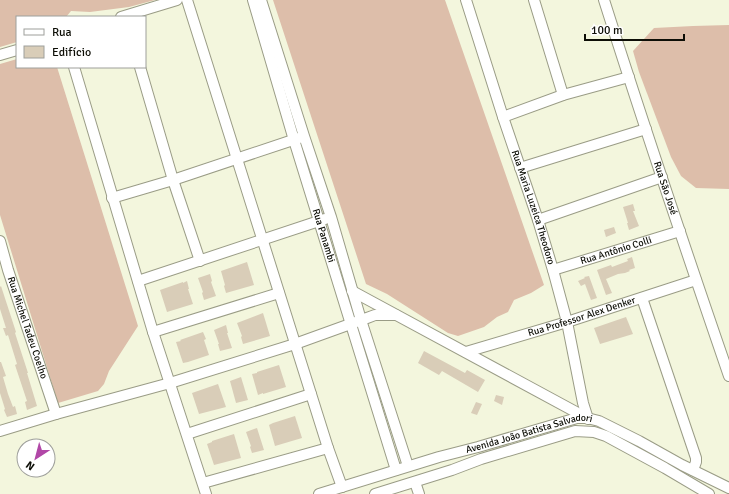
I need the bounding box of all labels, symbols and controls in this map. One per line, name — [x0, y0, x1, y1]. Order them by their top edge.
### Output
legend — [16, 16, 146, 68]
scale bar — [585, 16, 684, 42]
text: 100 m — [591, 23, 623, 38]
text: Rua — [52, 25, 72, 40]
text: Edifício — [52, 45, 91, 60]
street label: Rua Maria Luzeica Theodoro — [509, 149, 557, 266]
street label: Rua São José — [651, 160, 680, 217]
street label: Rua Panambi — [310, 207, 338, 264]
street label: Rua Antônio Colli — [579, 234, 653, 267]
street label: Rua Michel Tadeu Coelho — [5, 275, 50, 380]
street label: Rua Professor Alex Denker — [527, 294, 637, 339]
street label: Avenida João Batista Salvadori — [465, 412, 594, 456]
north arrow — [16, 438, 56, 478]
text: N — [23, 458, 37, 473]

